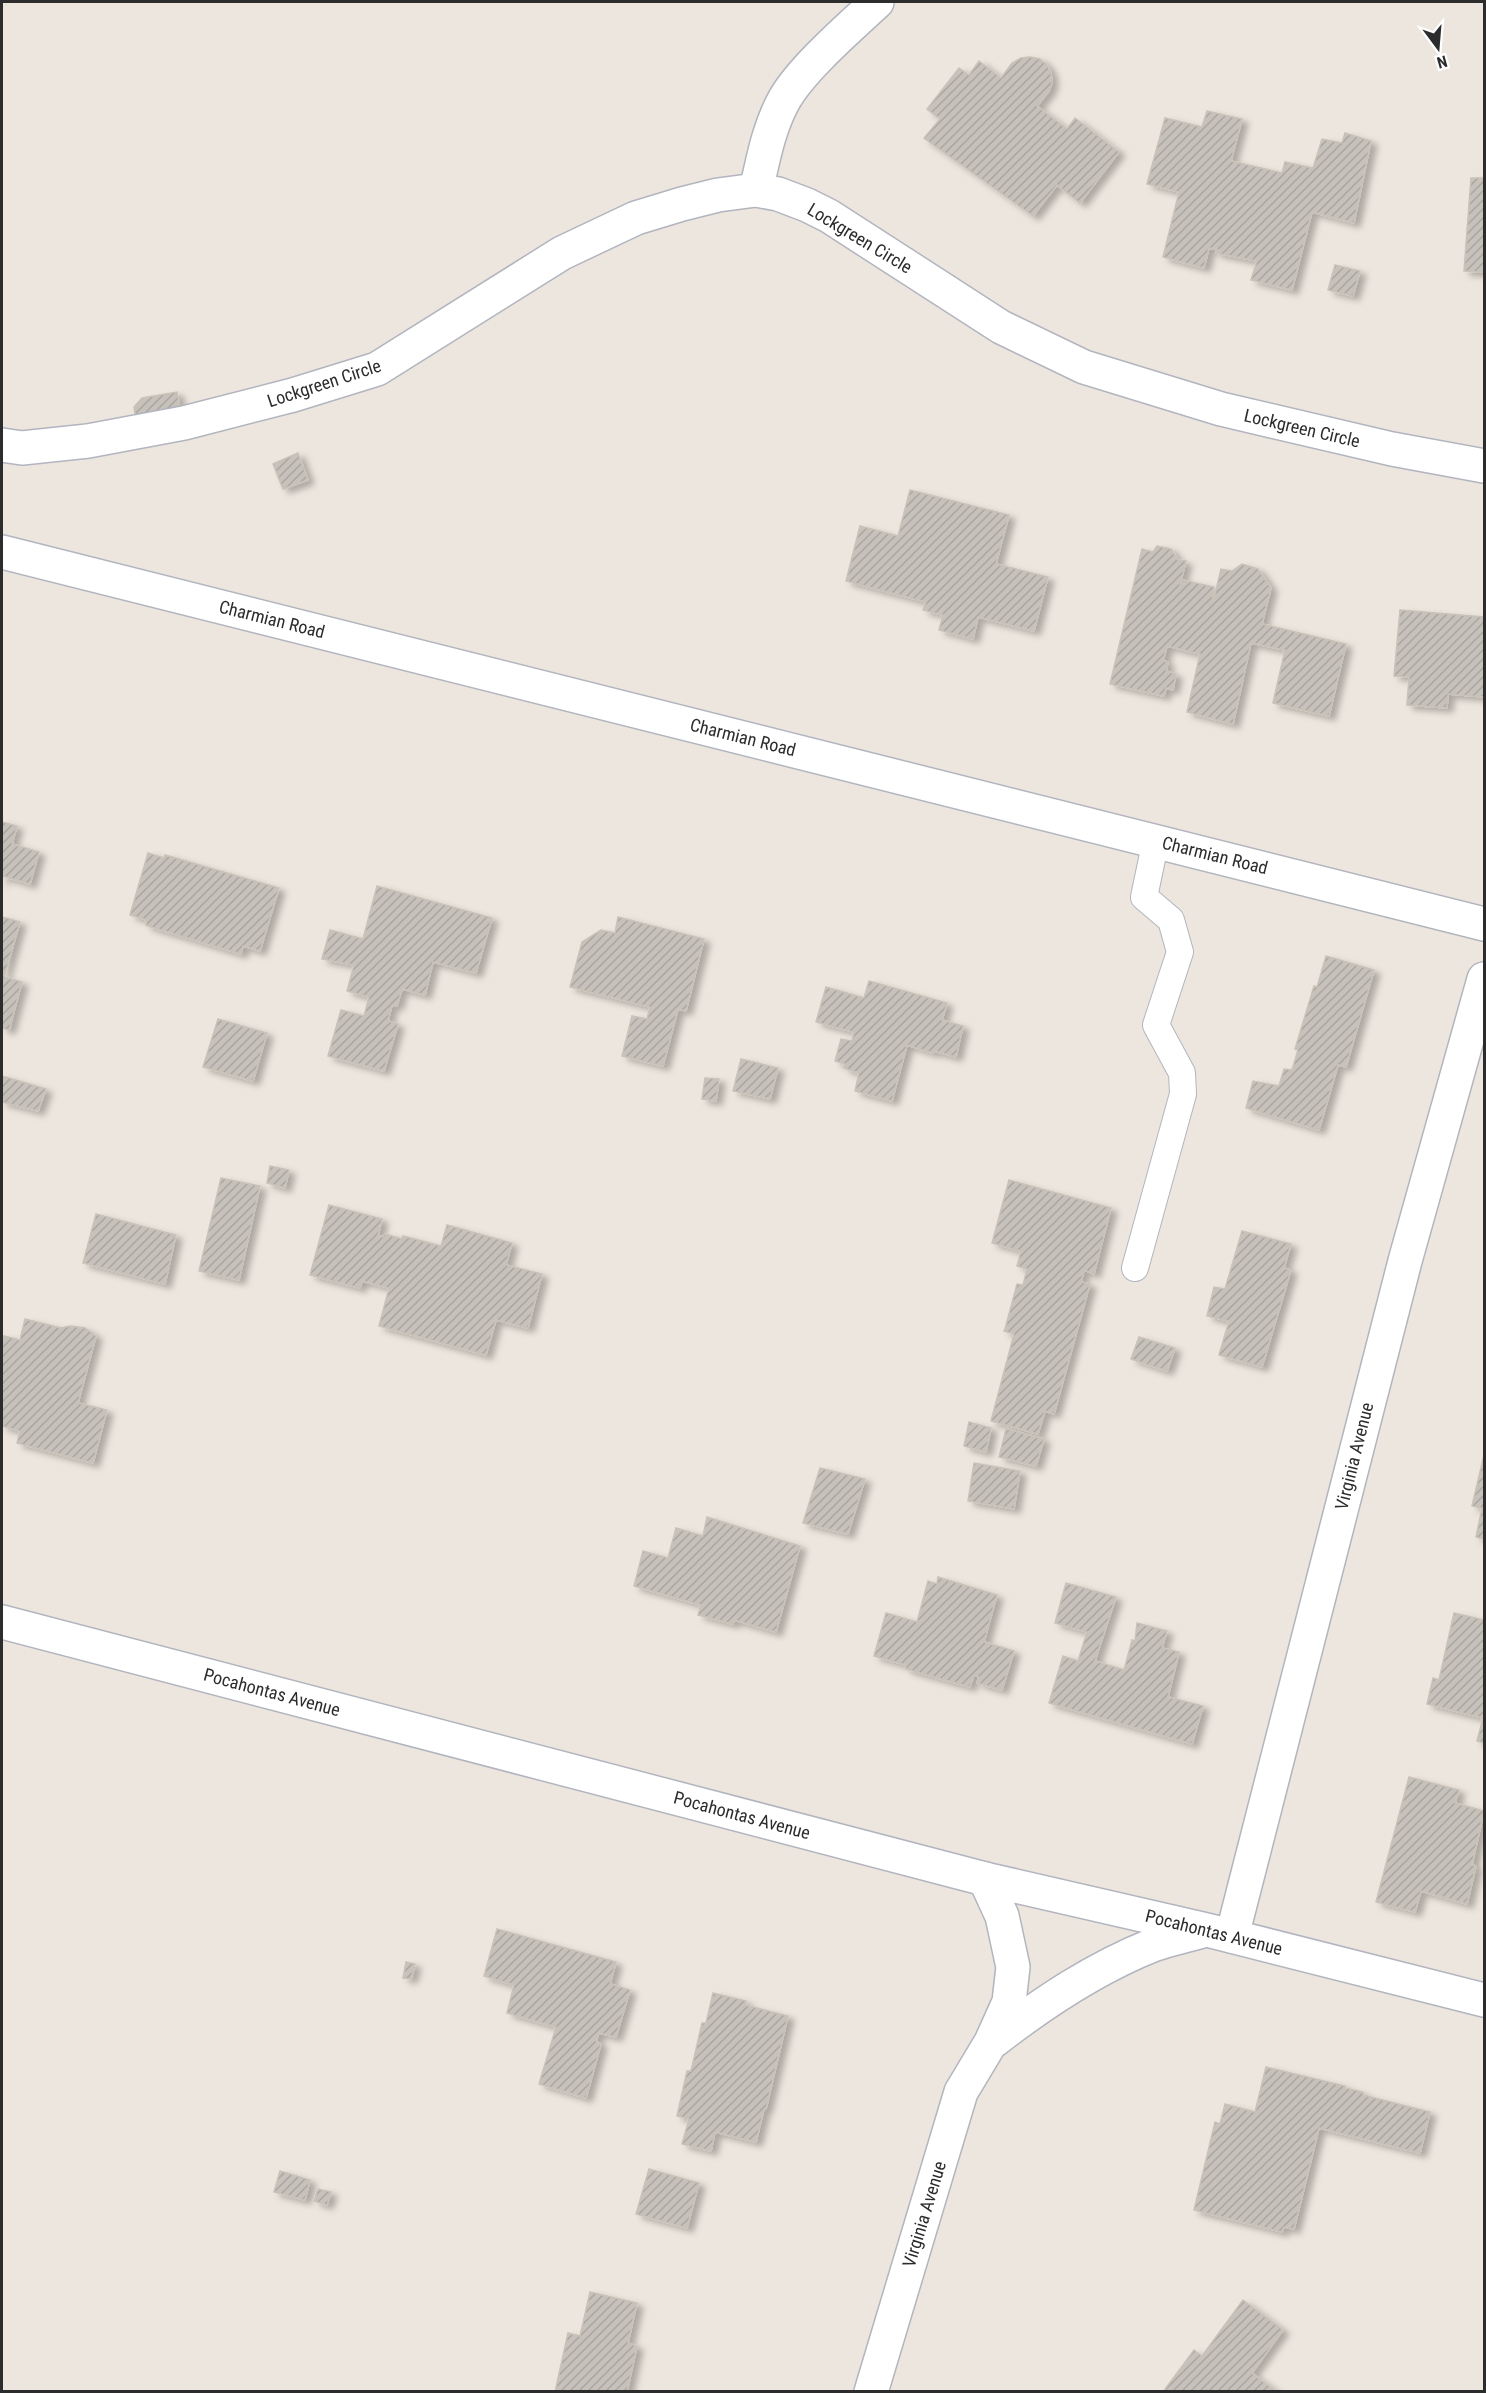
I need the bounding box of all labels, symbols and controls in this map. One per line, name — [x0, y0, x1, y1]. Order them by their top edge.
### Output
north arrow — [1408, 18, 1468, 78]
text: N — [1435, 51, 1449, 72]
street label: Lockgreen Circle — [804, 199, 916, 277]
street label: Lockgreen Circle — [264, 355, 384, 411]
street label: Lockgreen Circle — [1242, 404, 1362, 452]
street label: Charmian Road — [217, 596, 327, 642]
street label: Charmian Road — [688, 714, 798, 760]
street label: Charmian Road — [1160, 832, 1270, 878]
street label: Virginia Avenue — [1331, 1400, 1377, 1512]
street label: Pocahontas Avenue — [201, 1664, 343, 1720]
street label: Pocahontas Avenue — [671, 1787, 813, 1843]
street label: Pocahontas Avenue — [1143, 1905, 1285, 1959]
street label: Virginia Avenue — [898, 2158, 950, 2270]

